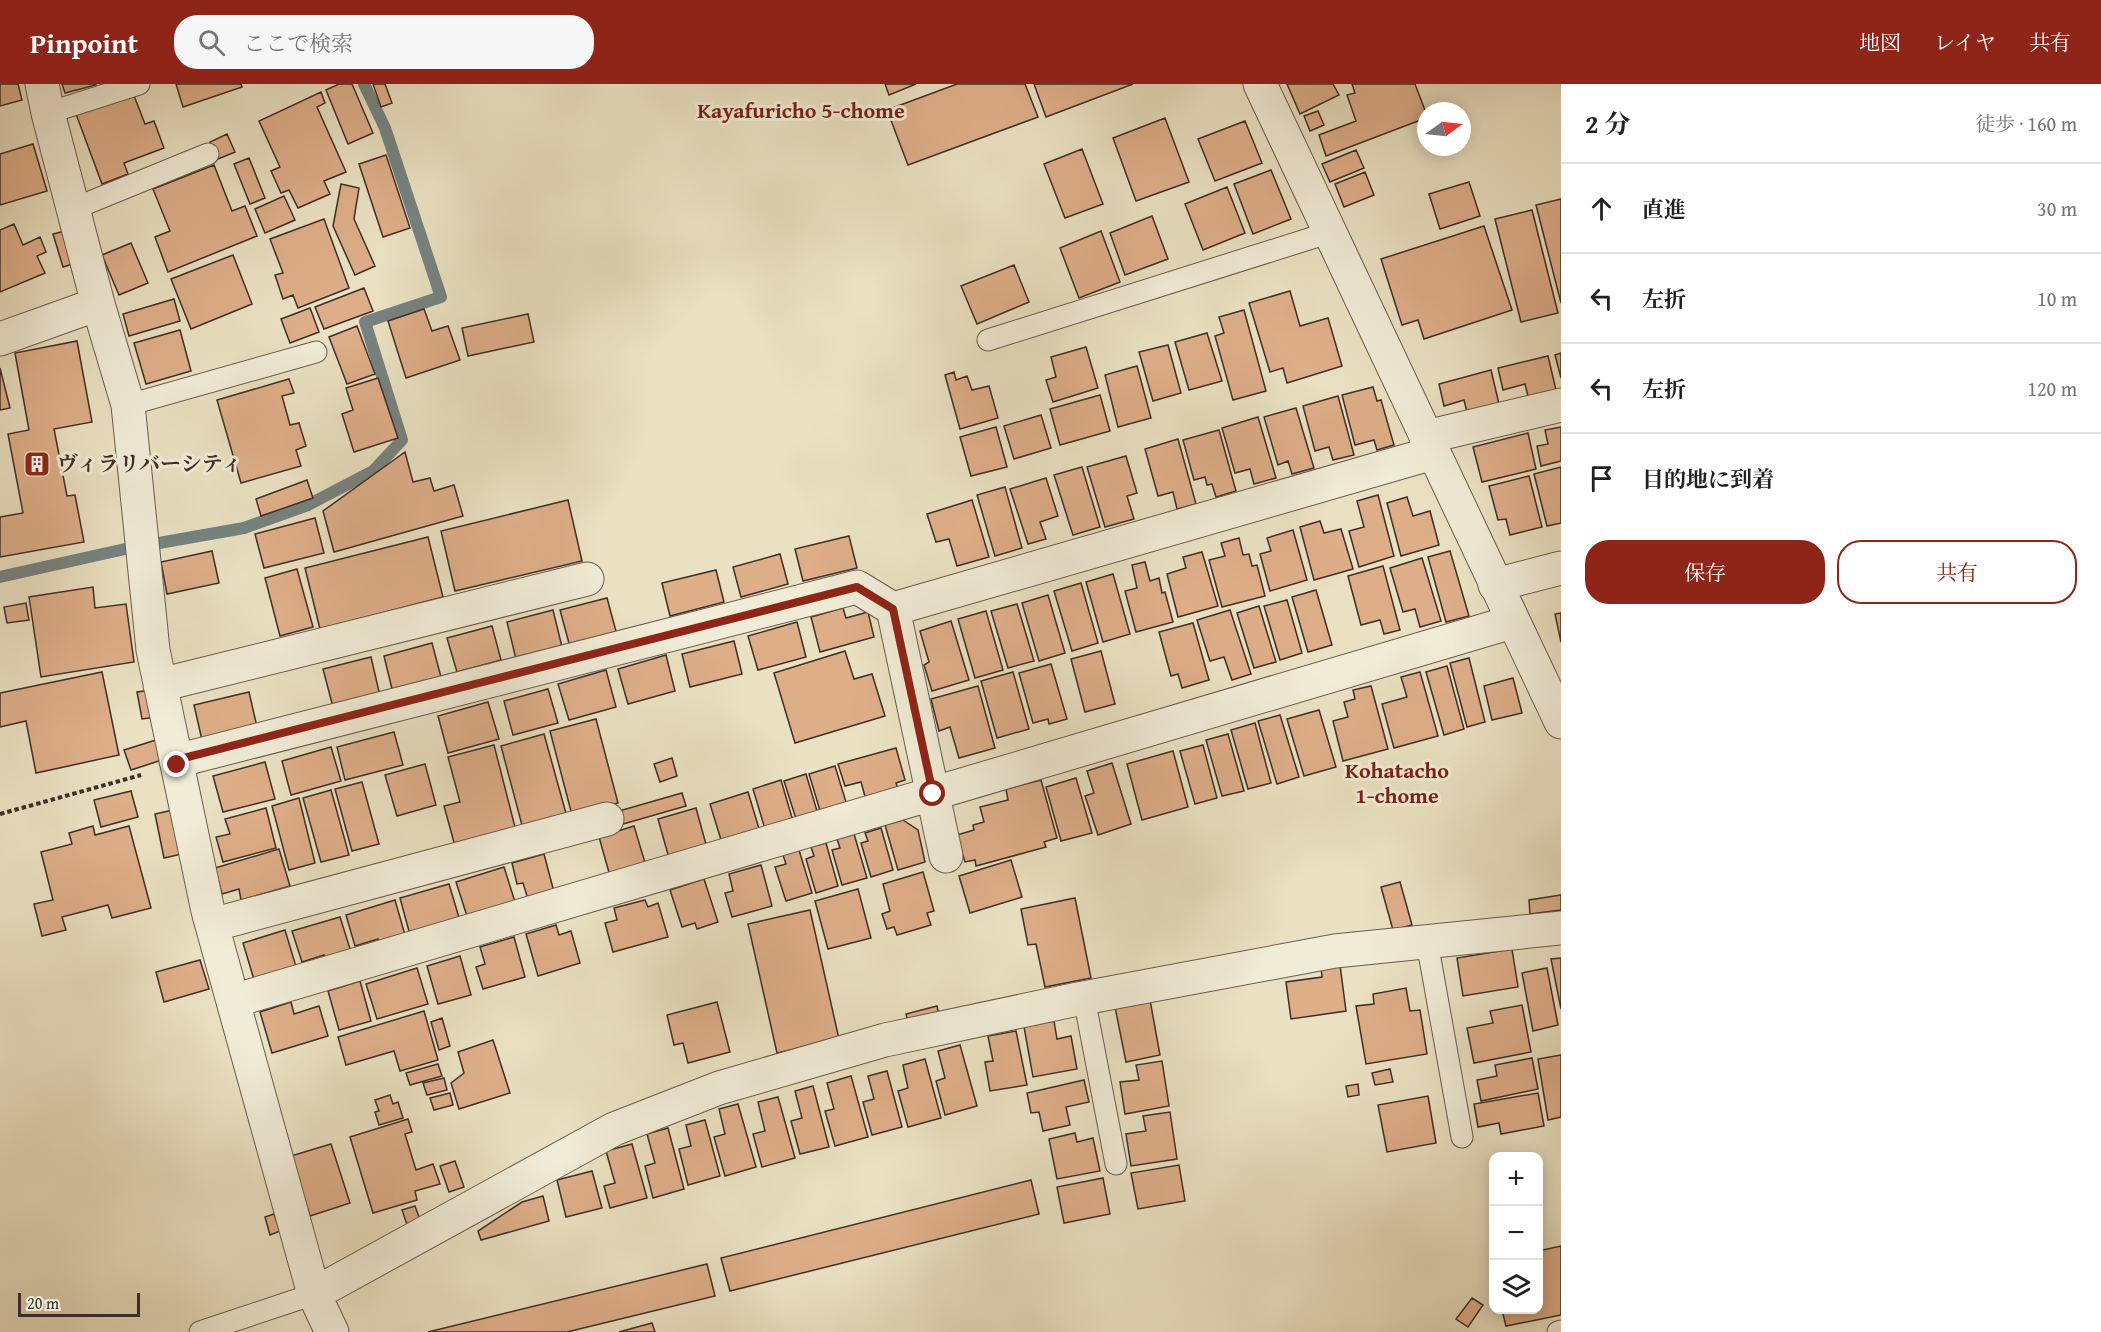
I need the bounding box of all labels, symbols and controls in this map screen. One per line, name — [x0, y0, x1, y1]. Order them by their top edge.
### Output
search box — [174, 15, 594, 69]
text: Pinpoint — [30, 22, 138, 63]
icon: search — [195, 26, 228, 59]
text: ここで検索 — [243, 27, 353, 59]
text: 地図 — [1859, 27, 1901, 58]
text: レイヤ — [1934, 27, 1996, 58]
text: 共有 — [2029, 27, 2071, 58]
district label: Kayafuricho 5-chome — [697, 94, 905, 126]
north arrow — [1417, 102, 1471, 156]
text: 2 分 — [1585, 104, 1630, 143]
text: 徒歩 · 160 m — [1975, 109, 2077, 138]
icon: ahead — [1585, 192, 1618, 225]
text: 直進 — [1642, 193, 1686, 225]
text: 30 m — [2037, 194, 2077, 223]
icon: left — [1585, 282, 1618, 315]
text: 左折 — [1642, 283, 1686, 315]
text: 10 m — [2037, 284, 2077, 313]
icon: left — [1585, 372, 1618, 405]
text: 左折 — [1642, 373, 1686, 405]
text: 120 m — [2027, 374, 2077, 403]
place label: ヴィラリバーシティ — [57, 448, 242, 479]
building icon: ヴィラリバーシティ — [22, 449, 52, 479]
icon: arrive — [1585, 462, 1618, 495]
text: 目的地に到着 — [1642, 463, 1774, 495]
button: 保存 — [1585, 540, 1825, 604]
button: 共有 — [1837, 540, 2077, 604]
route end — [163, 751, 189, 777]
district label: Kohatacho 1-chome — [1345, 754, 1449, 811]
route start — [919, 780, 945, 806]
map controls — [1489, 1152, 1543, 1314]
button: + — [1489, 1152, 1543, 1206]
button: − — [1489, 1206, 1543, 1260]
button: layers — [1489, 1260, 1543, 1314]
scale bar — [18, 1290, 140, 1318]
text: 20 m — [27, 1291, 59, 1315]

